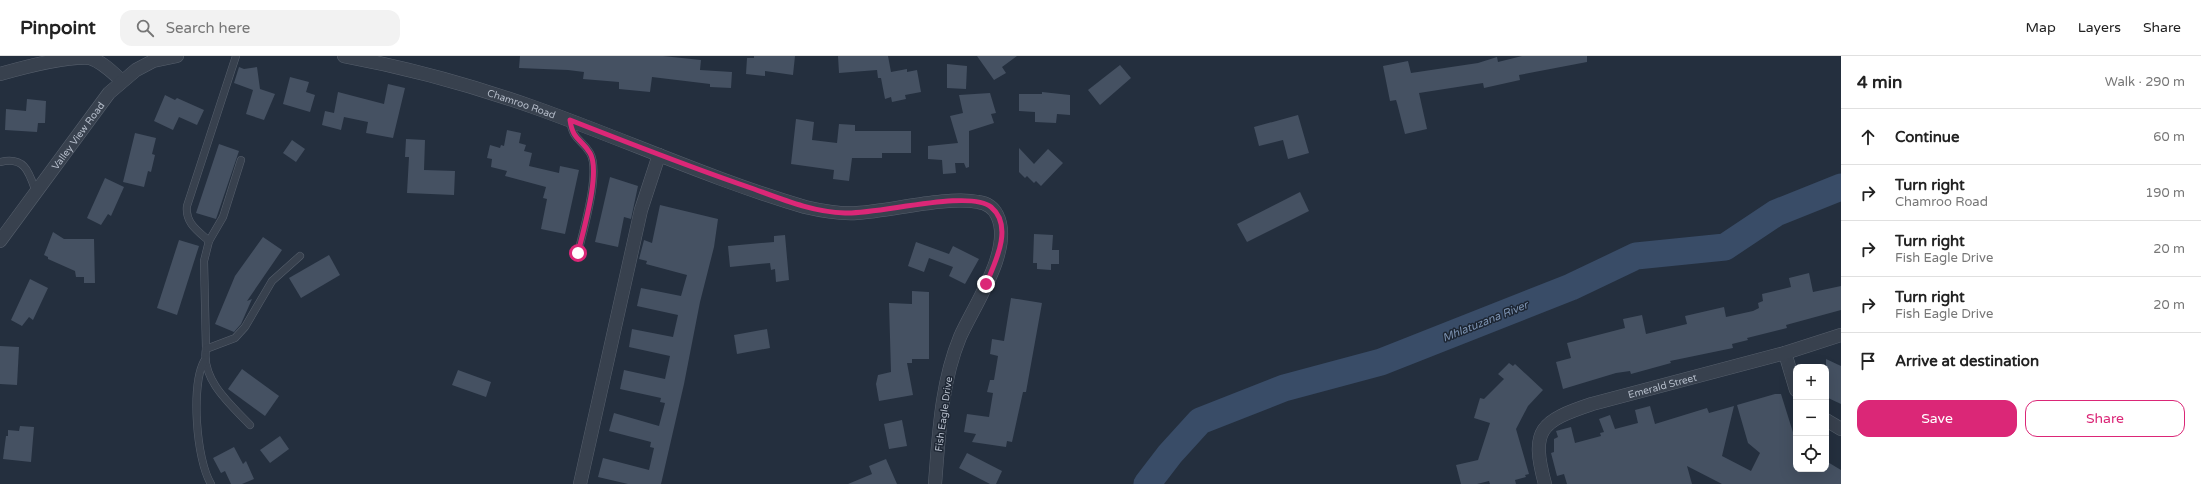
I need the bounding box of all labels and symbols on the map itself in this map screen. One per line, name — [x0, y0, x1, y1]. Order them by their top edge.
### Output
street label: Chamroo Road — [486, 87, 557, 122]
street label: Valley View Road — [50, 100, 107, 172]
route start — [569, 244, 587, 262]
route end — [977, 275, 995, 293]
water label: Mhlatuzana River — [1441, 298, 1531, 345]
street label: Emerald Street — [1627, 372, 1698, 401]
street label: Fish Eagle Drive — [933, 376, 955, 452]

